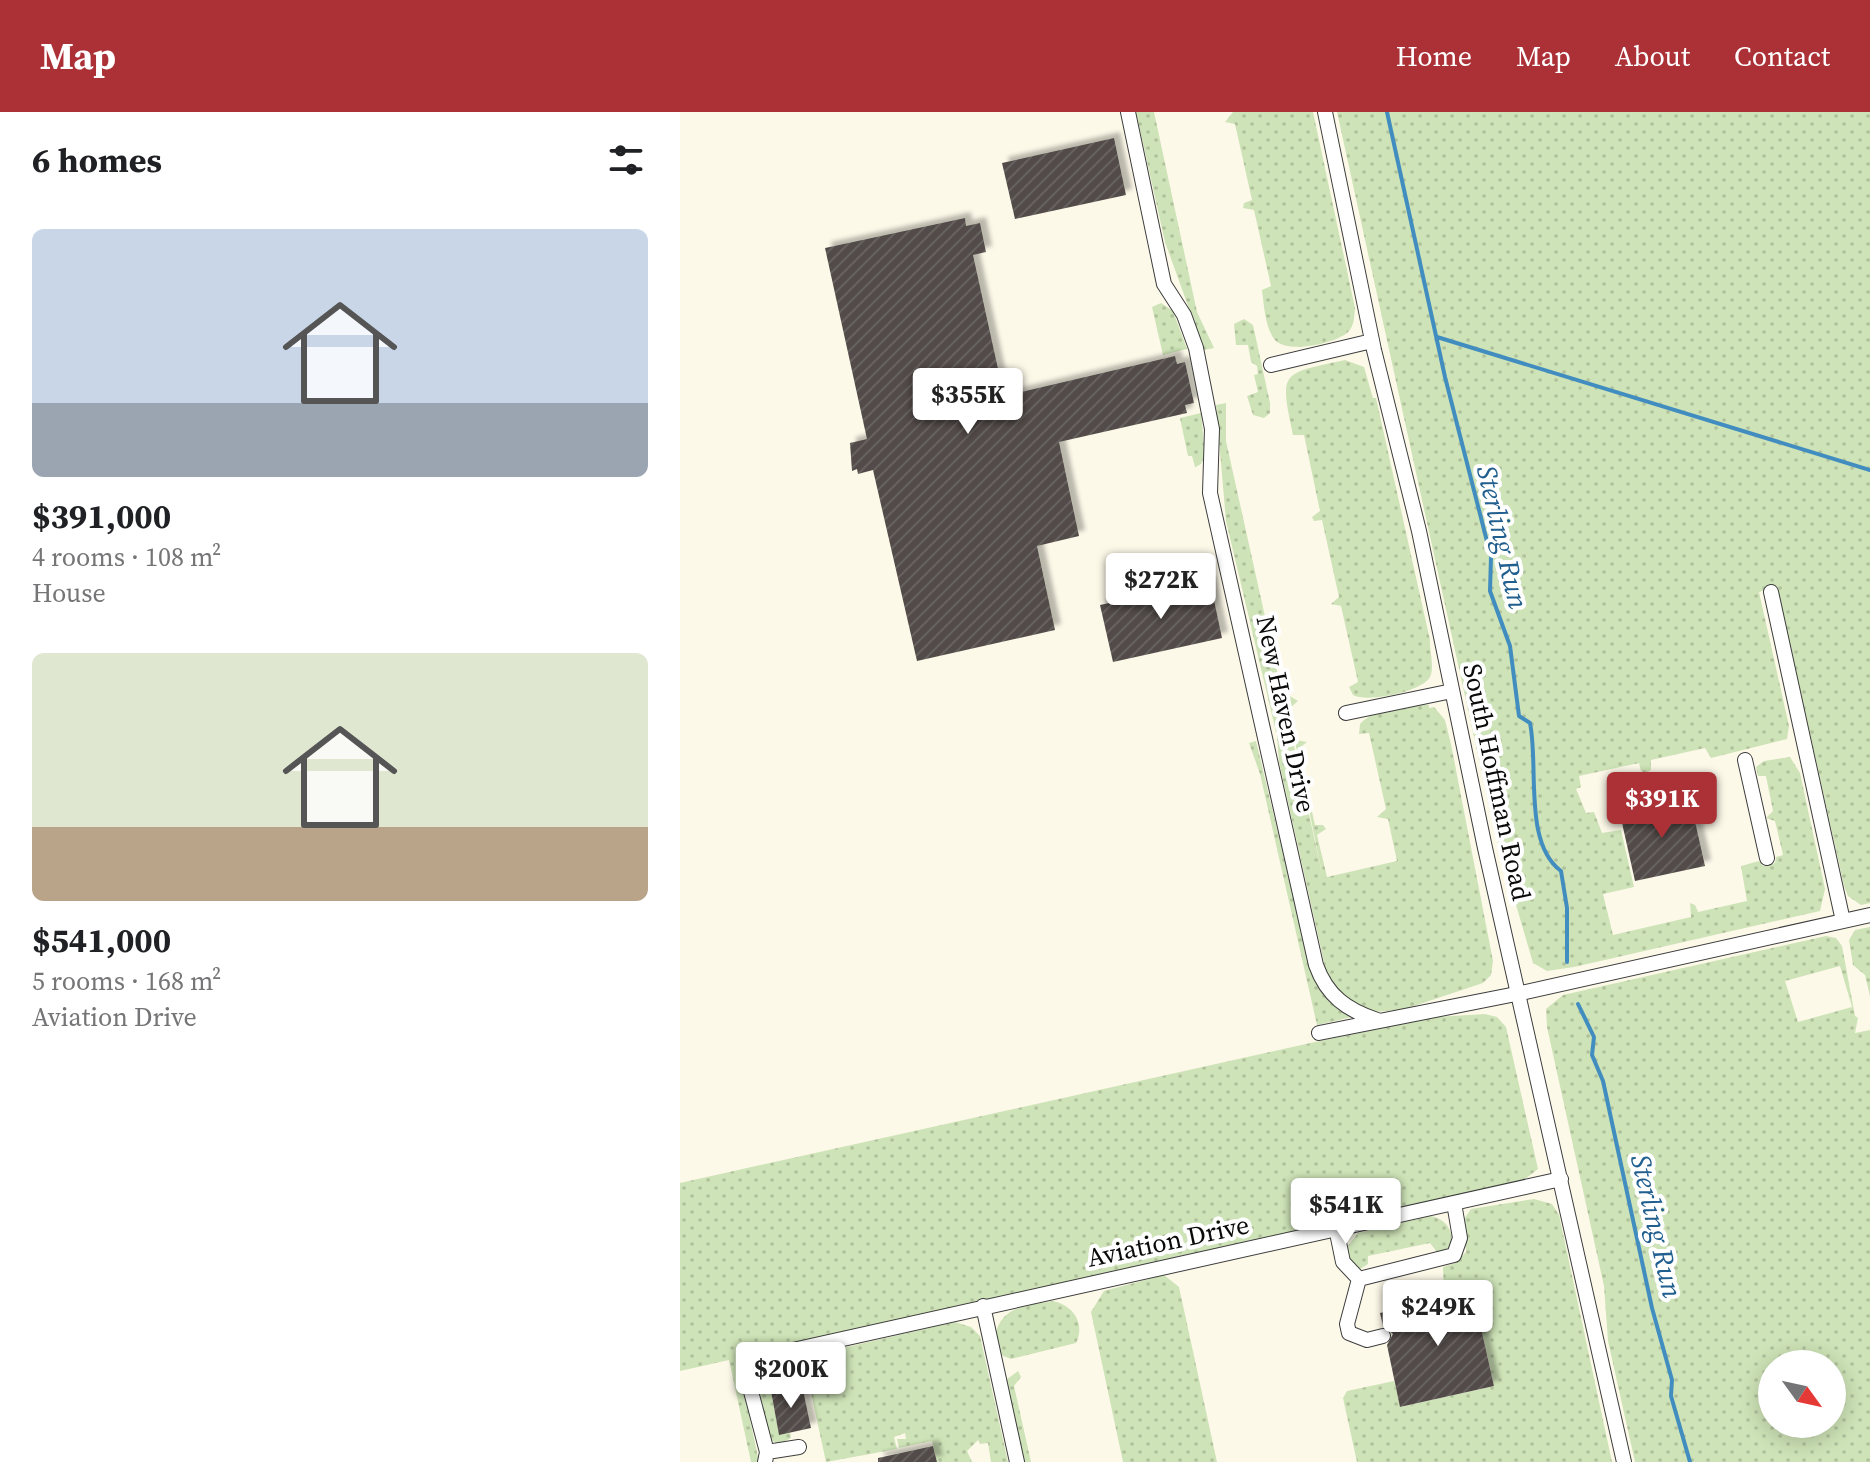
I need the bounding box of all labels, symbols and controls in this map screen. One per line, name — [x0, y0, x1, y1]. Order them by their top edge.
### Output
text: Map — [40, 30, 116, 82]
text: Home — [1396, 37, 1472, 75]
text: Map — [1516, 37, 1571, 75]
text: About — [1615, 37, 1690, 75]
text: Contact — [1734, 37, 1830, 75]
text: 6 homes — [32, 137, 162, 183]
icon: filters — [604, 138, 648, 182]
icon: home — [268, 281, 412, 425]
pin: $355K — [912, 368, 1024, 436]
text: $355K — [931, 376, 1005, 412]
water label: Sterling Run — [1468, 462, 1538, 613]
text: $391,000 — [32, 493, 171, 539]
text: 4 rooms · 108 m² — [32, 539, 221, 575]
pin: $272K — [1105, 553, 1217, 621]
text: $272K — [1124, 561, 1198, 597]
text: House — [32, 575, 106, 611]
street label: New Haven Drive — [1248, 612, 1324, 816]
street label: South Hoffman Road — [1454, 660, 1540, 904]
icon: home — [268, 705, 412, 849]
pin: $391K — [1606, 772, 1718, 840]
text: $391K — [1625, 780, 1699, 816]
text: $541,000 — [32, 917, 171, 963]
text: 5 rooms · 168 m² — [32, 963, 221, 999]
text: Aviation Drive — [32, 999, 197, 1035]
water label: Sterling Run — [1622, 1151, 1692, 1302]
pin: $541K — [1290, 1178, 1402, 1246]
text: $541K — [1309, 1186, 1383, 1222]
street label: Aviation Drive — [1084, 1206, 1252, 1276]
pin: $249K — [1382, 1280, 1494, 1348]
text: $249K — [1401, 1288, 1475, 1324]
pin: $200K — [735, 1342, 847, 1410]
text: $200K — [754, 1350, 828, 1386]
north arrow — [1758, 1350, 1846, 1438]
map controls — [1758, 1350, 1846, 1438]

